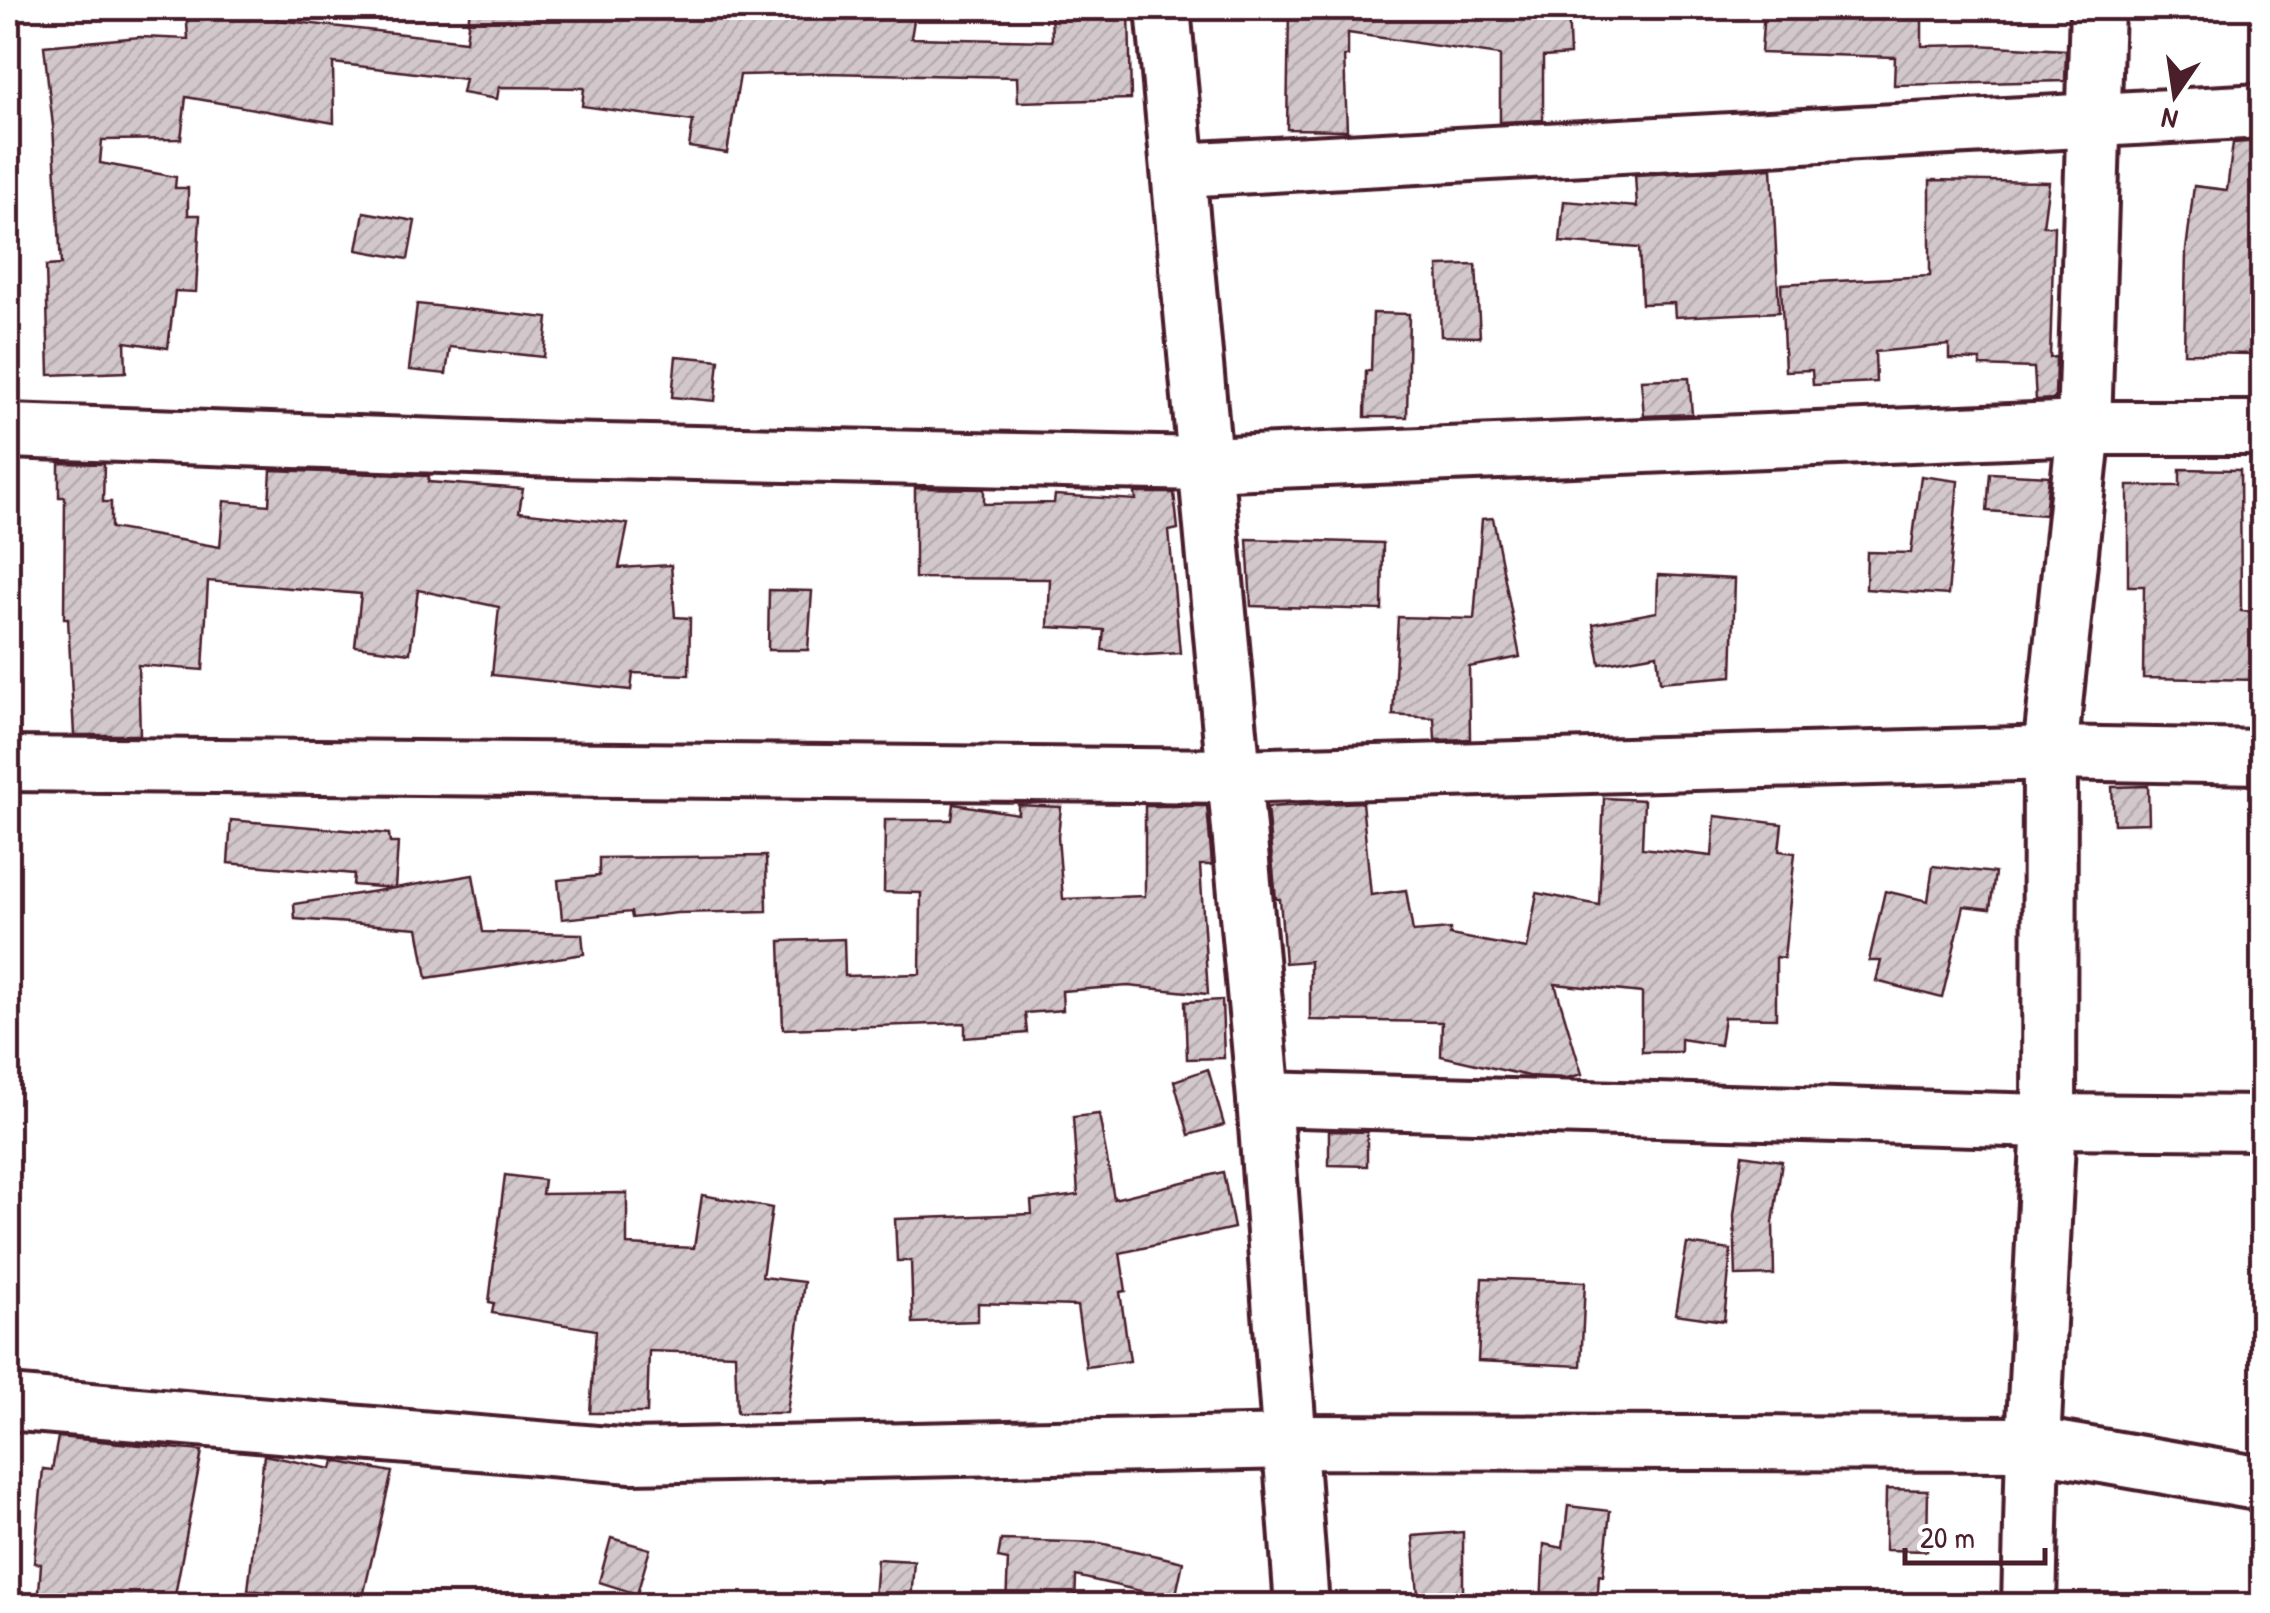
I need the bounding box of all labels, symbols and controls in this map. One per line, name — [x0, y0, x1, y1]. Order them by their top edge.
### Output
north arrow — [2125, 45, 2225, 145]
text: N — [2158, 99, 2181, 140]
scale bar — [1905, 1503, 2045, 1565]
text: 20 m — [1920, 1517, 1975, 1557]

